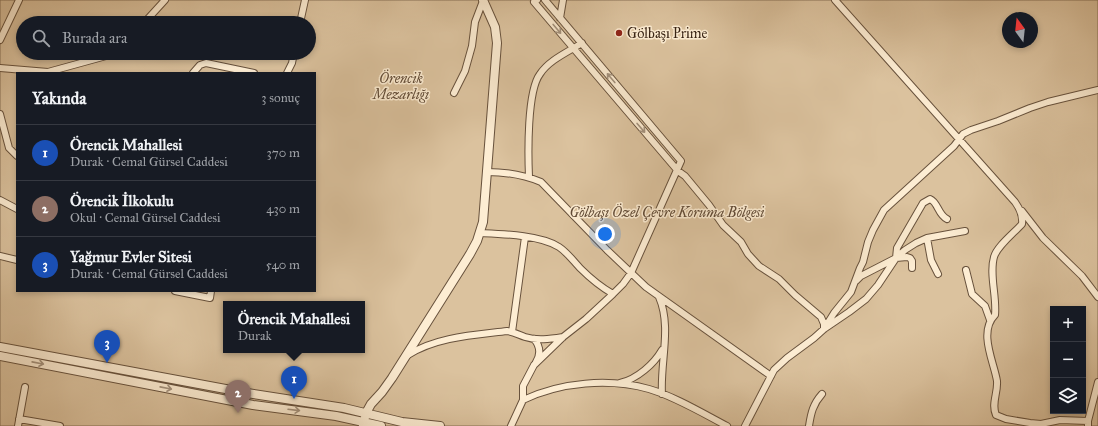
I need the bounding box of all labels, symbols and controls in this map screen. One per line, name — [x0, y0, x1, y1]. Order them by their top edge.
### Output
north arrow — [1002, 12, 1038, 48]
search box — [16, 16, 316, 60]
one-way arrow — [552, 24, 561, 34]
place label: Gölbaşı Prime — [627, 25, 708, 42]
icon: search — [30, 27, 52, 49]
marker: Gölbaşı Prime — [614, 28, 624, 38]
text: Burada ara — [62, 29, 127, 47]
park label: Örencik Mezarlığı — [371, 69, 429, 103]
one-way arrow — [607, 73, 616, 84]
text: Yakında — [32, 88, 86, 109]
text: 3 sonuç — [261, 90, 300, 106]
one-way arrow — [637, 123, 646, 133]
text: Örencik Mahallesi — [70, 136, 182, 154]
text: 1 — [42, 145, 48, 161]
text: 370 m — [267, 145, 300, 161]
text: Durak · Cemal Gürsel Caddesi — [70, 154, 228, 170]
text: Örencik İlkokulu — [70, 192, 174, 210]
text: 2 — [42, 201, 48, 217]
text: 430 m — [266, 201, 300, 217]
park label: Gölbaşı Özel Çevre Koruma Bölgesi — [570, 203, 764, 221]
text: Okul · Cemal Gürsel Caddesi — [70, 210, 221, 226]
your location — [595, 224, 615, 244]
text: Yağmur Evler Sitesi — [70, 248, 192, 266]
text: 3 — [42, 257, 48, 273]
text: 540 m — [266, 257, 300, 273]
text: Durak · Cemal Gürsel Caddesi — [70, 266, 228, 282]
popup — [223, 301, 365, 353]
map controls — [1050, 306, 1086, 414]
button: + — [1050, 306, 1086, 342]
text: Örencik Mahallesi — [238, 310, 350, 328]
text: Durak — [238, 328, 271, 344]
pin: 3 — [94, 330, 120, 363]
button: − — [1050, 342, 1086, 378]
one-way arrow — [31, 359, 44, 367]
pin: 1 — [281, 366, 307, 399]
button: layers — [1050, 378, 1086, 414]
pin: 2 — [225, 380, 251, 413]
one-way arrow — [159, 385, 172, 393]
one-way arrow — [287, 406, 300, 414]

